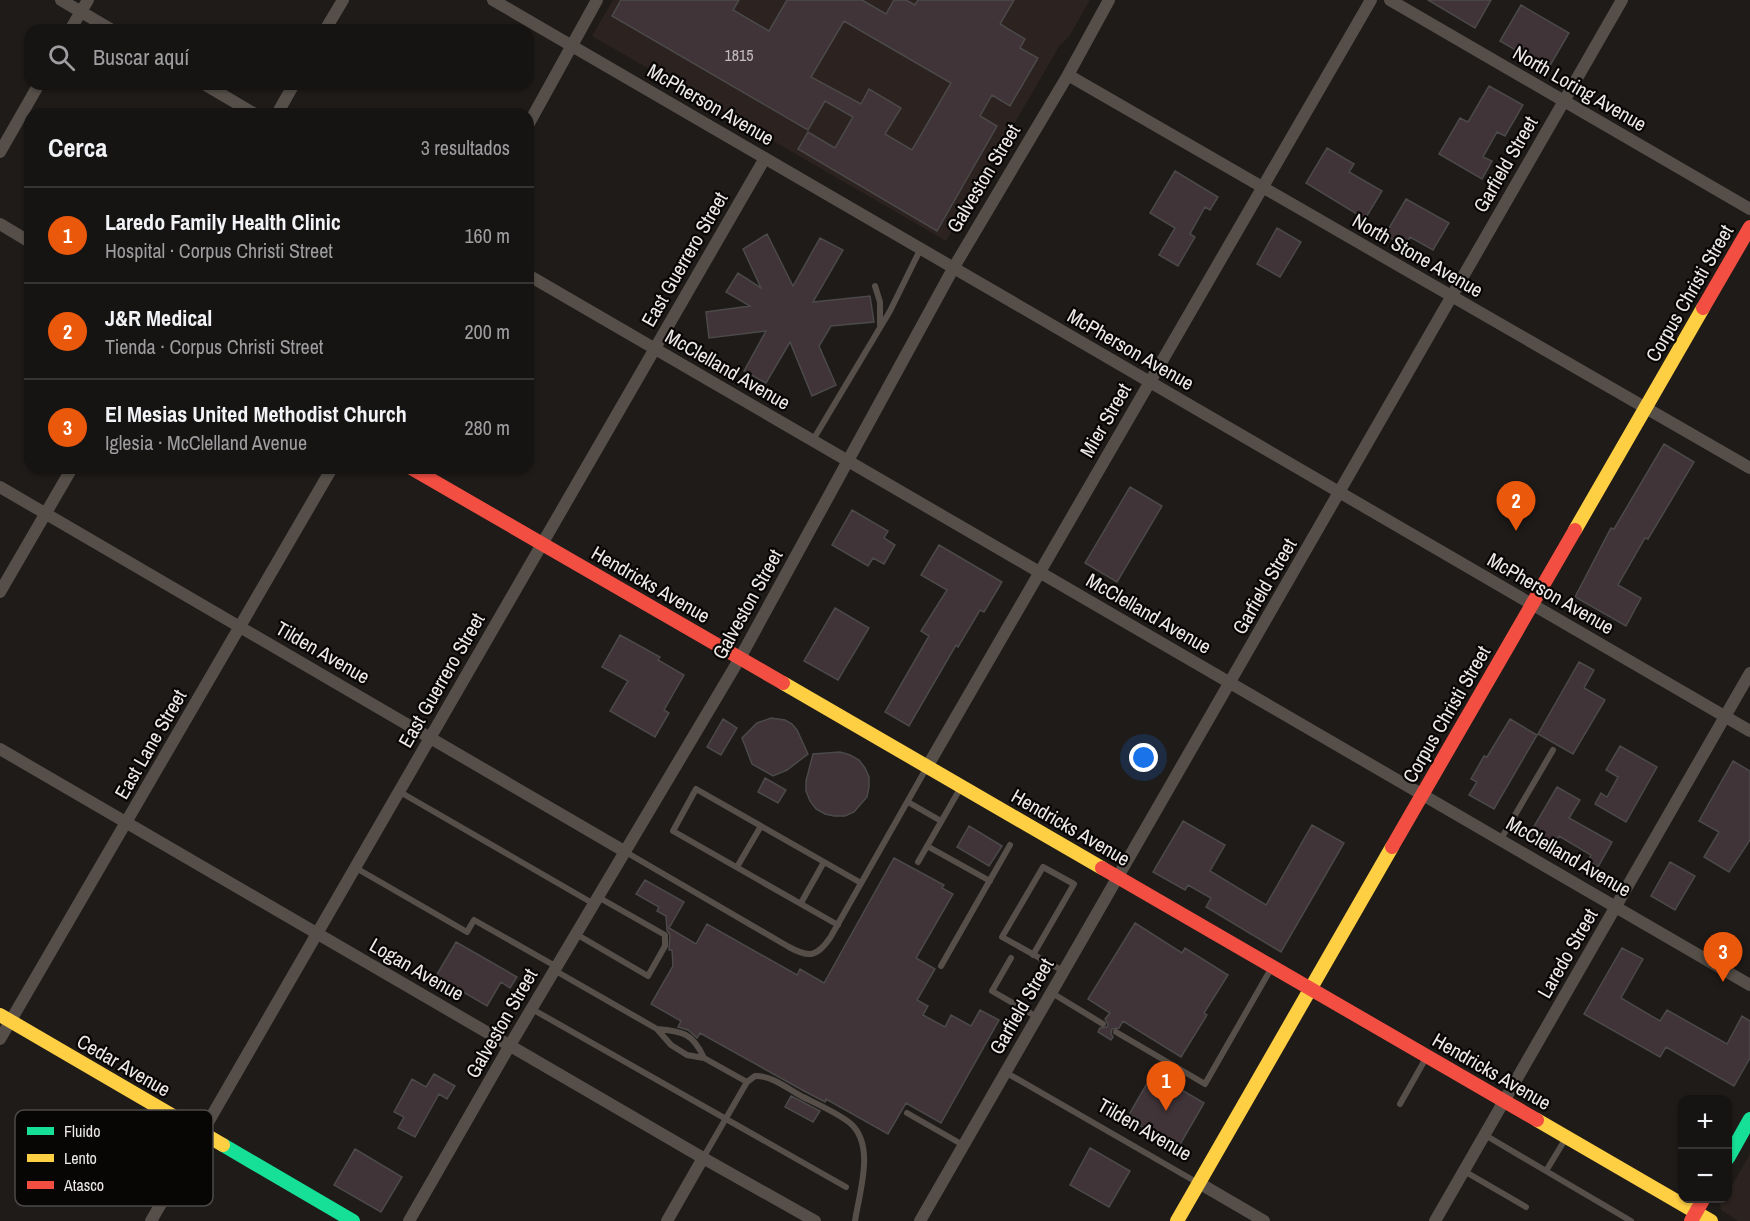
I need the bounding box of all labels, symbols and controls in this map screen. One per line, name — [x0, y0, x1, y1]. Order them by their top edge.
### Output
search box — [24, 24, 534, 90]
street label: North Loring Avenue — [1508, 39, 1652, 137]
icon: search — [45, 41, 78, 74]
text: Buscar aquí — [93, 42, 189, 72]
house number: 1815 — [724, 44, 754, 66]
street label: McPherson Avenue — [643, 57, 779, 151]
street label: Garfield Street — [1467, 111, 1544, 217]
street label: Galveston Street — [940, 118, 1026, 237]
text: Cerca — [48, 130, 107, 165]
text: 3 resultados — [421, 134, 510, 161]
street label: East Guerrero Street — [634, 186, 734, 331]
text: Laredo Family Health Clinic — [105, 207, 341, 237]
street label: North Stone Avenue — [1348, 207, 1488, 303]
street label: Corpus Christi Street — [1639, 219, 1739, 366]
text: 1 — [63, 222, 72, 249]
text: 160 m — [464, 222, 510, 249]
text: Hospital · Corpus Christi Street — [105, 237, 333, 264]
street label: McPherson Avenue — [1063, 302, 1199, 396]
text: J&R Medical — [105, 303, 212, 333]
text: 2 — [63, 318, 72, 345]
text: 200 m — [464, 318, 510, 345]
street label: McClelland Avenue — [661, 322, 795, 416]
text: Tienda · Corpus Christi Street — [105, 333, 323, 360]
street label: Mier Street — [1073, 378, 1137, 462]
text: El Mesias United Methodist Church — [105, 399, 407, 429]
text: 3 — [63, 414, 72, 441]
text: 280 m — [464, 414, 510, 441]
text: Iglesia · McClelland Avenue — [105, 429, 307, 456]
pin: 2 — [1496, 482, 1536, 531]
street label: Garfield Street — [1226, 533, 1303, 639]
street label: Hendricks Avenue — [587, 539, 715, 629]
street label: Galveston Street — [706, 544, 789, 664]
street label: McPherson Avenue — [1483, 546, 1619, 640]
street label: McClelland Avenue — [1082, 566, 1216, 660]
street label: East Guerrero Street — [391, 607, 491, 752]
street label: Tilden Avenue — [271, 614, 375, 690]
street label: Corpus Christi Street — [1396, 640, 1496, 787]
street label: East Lane Street — [108, 684, 192, 804]
your location — [1129, 743, 1158, 772]
street label: Hendricks Avenue — [1007, 782, 1135, 872]
street label: McClelland Avenue — [1502, 809, 1636, 903]
street label: Laredo Street — [1530, 903, 1604, 1003]
street label: Logan Avenue — [365, 931, 469, 1007]
pin: 3 — [1704, 932, 1742, 982]
street label: Garfield Street — [983, 953, 1060, 1059]
street label: Galveston Street — [459, 963, 543, 1083]
street label: Hendricks Avenue — [1428, 1026, 1556, 1116]
street label: Cedar Avenue — [72, 1027, 176, 1103]
pin: 1 — [1146, 1062, 1186, 1111]
street label: Tilden Avenue — [1093, 1091, 1197, 1167]
map controls — [1678, 1095, 1732, 1203]
button: + — [1678, 1095, 1732, 1149]
legend — [15, 1110, 213, 1206]
text: Fluido — [64, 1120, 100, 1142]
text: Lento — [64, 1147, 97, 1169]
button: − — [1678, 1149, 1732, 1203]
text: Atasco — [63, 1174, 104, 1196]

